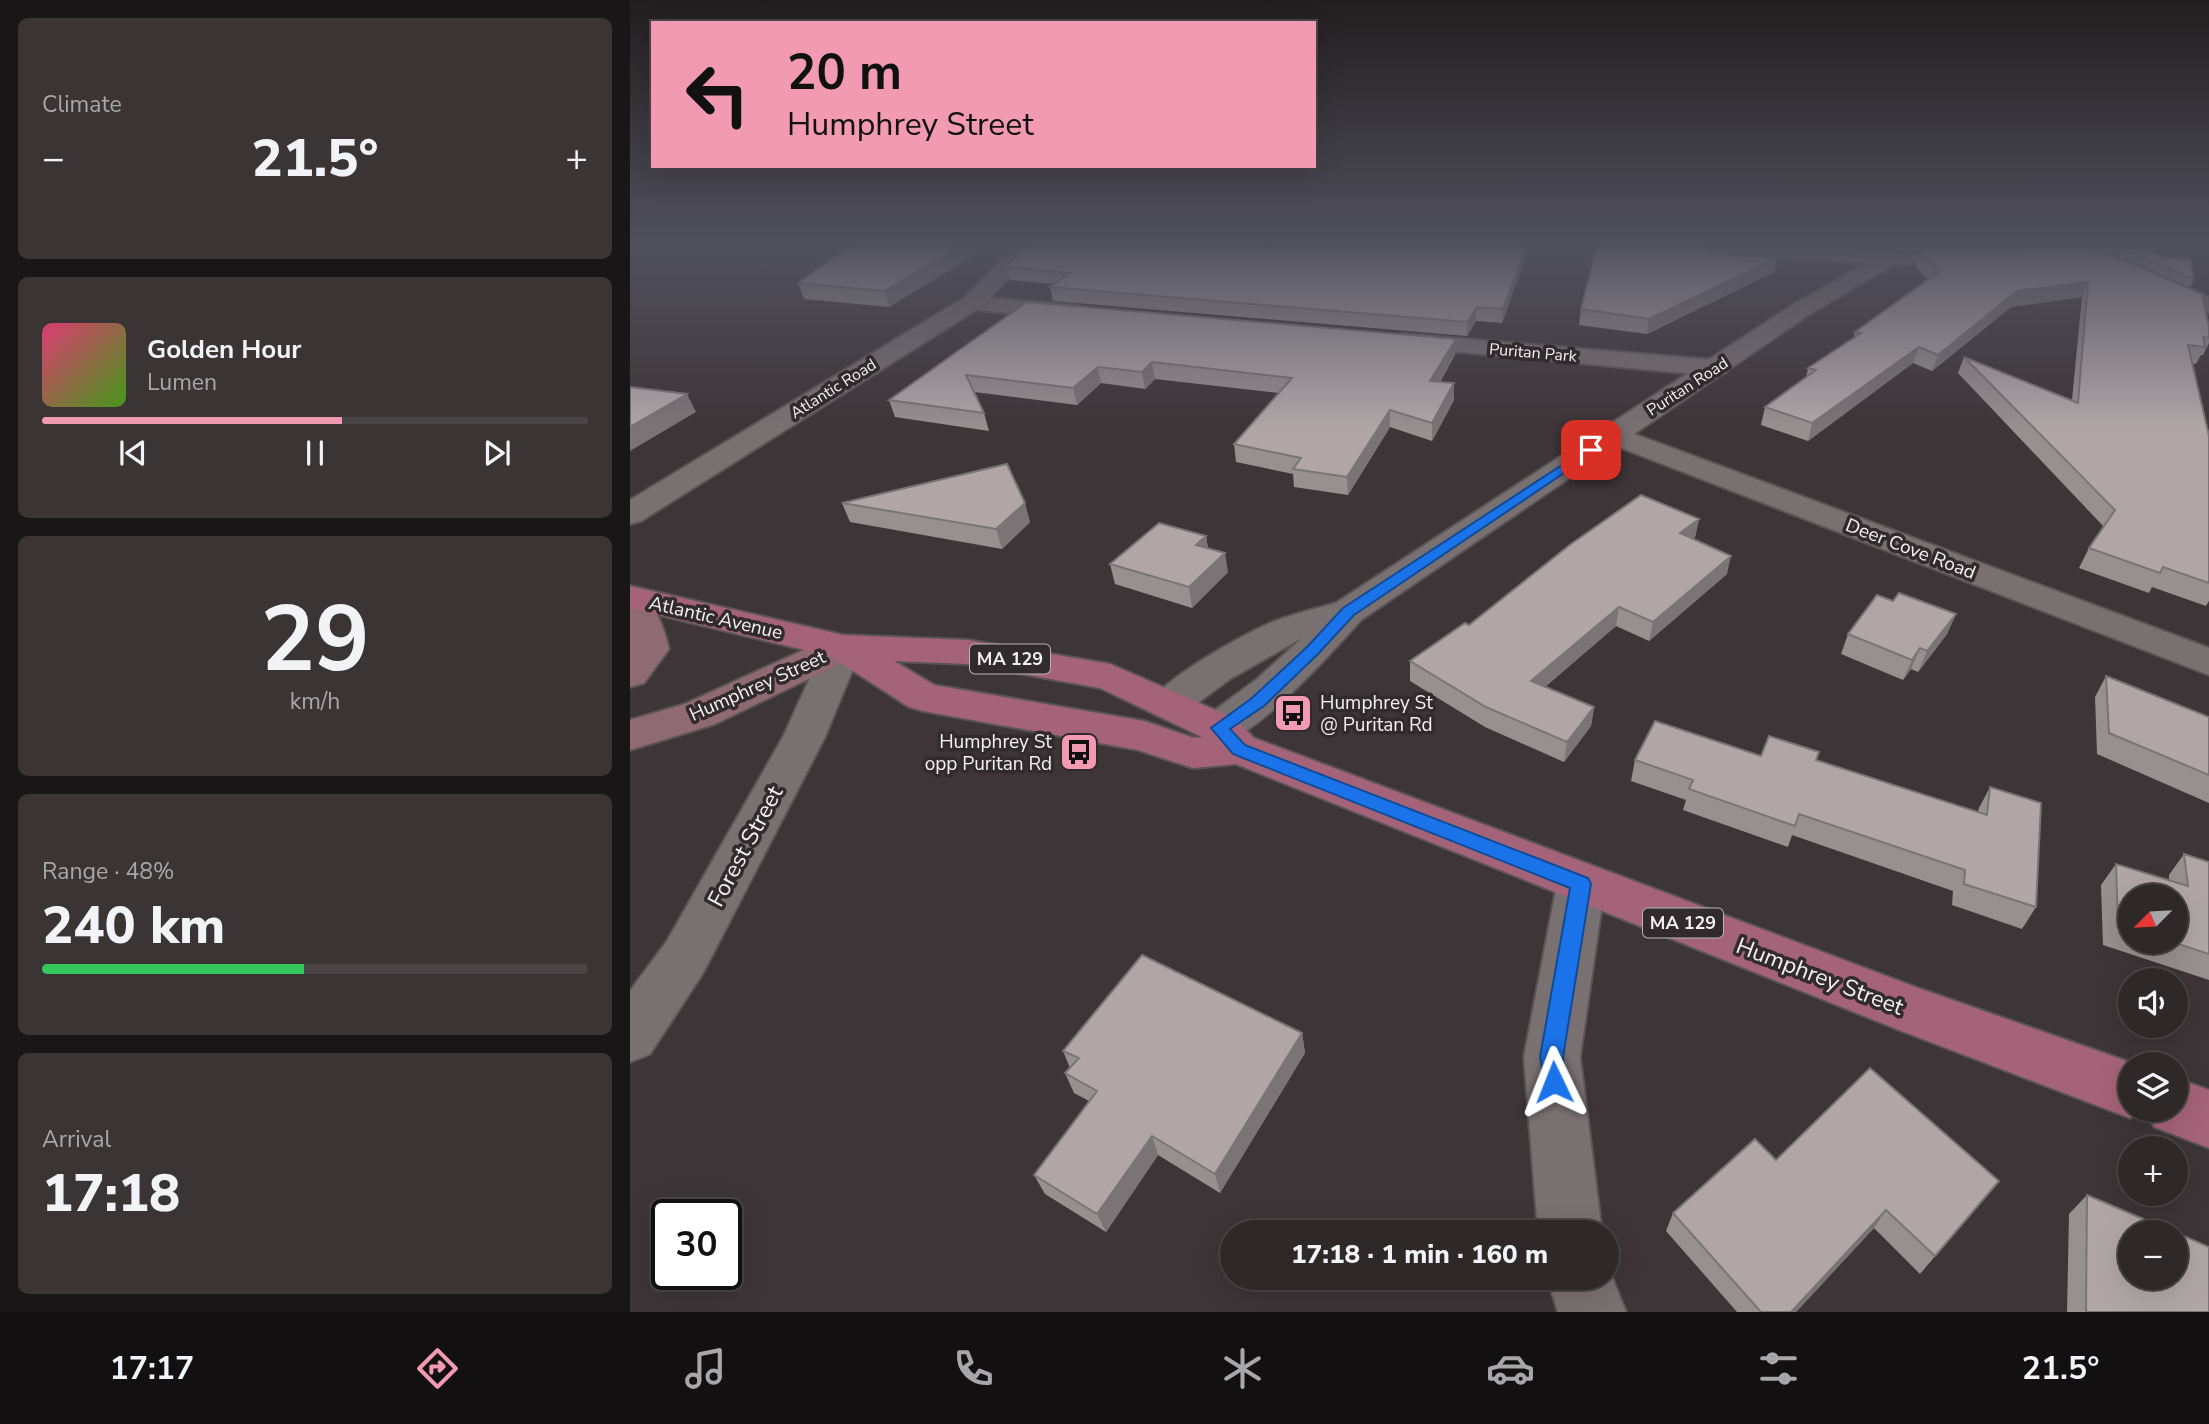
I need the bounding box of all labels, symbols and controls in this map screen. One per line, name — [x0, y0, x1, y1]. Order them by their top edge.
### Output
text: 20 m — [787, 39, 902, 106]
icon: left — [672, 49, 763, 140]
text: Climate — [42, 89, 122, 120]
text: Humphrey Street — [787, 103, 1034, 146]
text: 21.5° — [251, 123, 379, 194]
text: − — [42, 133, 65, 184]
text: + — [565, 133, 588, 184]
text: Golden Hour — [147, 332, 302, 367]
street label: Puritan Park — [1488, 338, 1579, 368]
street label: Puritan Road — [1643, 352, 1733, 421]
street label: Atlantic Road — [786, 354, 881, 424]
text: Lumen — [147, 367, 217, 398]
pin — [1561, 420, 1621, 480]
icon: arrive — [1572, 431, 1610, 469]
icon: previous — [114, 434, 152, 472]
icon: pause — [296, 434, 334, 472]
icon: next — [478, 434, 516, 472]
street label: Deer Cove Road — [1842, 512, 1979, 586]
text: 29 — [260, 578, 370, 702]
street label: Atlantic Avenue — [647, 590, 785, 646]
street label: Humphrey Street — [685, 644, 830, 728]
road number: MA 129 — [970, 644, 1050, 674]
text: km/h — [290, 686, 340, 717]
place label: Humphrey St @ Puritan Rd — [1320, 690, 1433, 738]
bus stop icon: Humphrey St @ Puritan Rd — [1272, 692, 1314, 734]
place label: Humphrey St opp Puritan Rd — [925, 729, 1052, 777]
bus stop icon: Humphrey St opp Puritan Rd — [1058, 731, 1100, 773]
street label: Forest Street — [701, 779, 791, 912]
text: Range · 48% — [42, 856, 174, 887]
north arrow — [2118, 884, 2188, 954]
map controls — [2118, 884, 2188, 1290]
text: 240 km — [42, 890, 225, 961]
road number: MA 129 — [1643, 908, 1723, 938]
street label: Humphrey Street — [1732, 930, 1909, 1023]
button: sound — [2118, 968, 2188, 1038]
position arrow — [1517, 1045, 1591, 1119]
button: layers — [2118, 1052, 2188, 1122]
text: Arrival — [42, 1124, 111, 1155]
button: + — [2118, 1136, 2188, 1206]
text: 17:18 — [42, 1158, 180, 1229]
speed limit sign: 30 — [651, 1199, 742, 1290]
button: − — [2118, 1220, 2188, 1290]
text: 17:18 · 1 min · 160 m — [1291, 1237, 1548, 1272]
icon: directions — [413, 1344, 462, 1393]
icon: music — [681, 1344, 730, 1393]
icon: phone — [949, 1344, 998, 1393]
icon: climate — [1218, 1344, 1267, 1393]
icon: car — [1486, 1344, 1535, 1393]
icon: filters — [1754, 1344, 1803, 1393]
text: 17:17 — [110, 1347, 194, 1390]
text: 21.5° — [2022, 1347, 2099, 1390]

